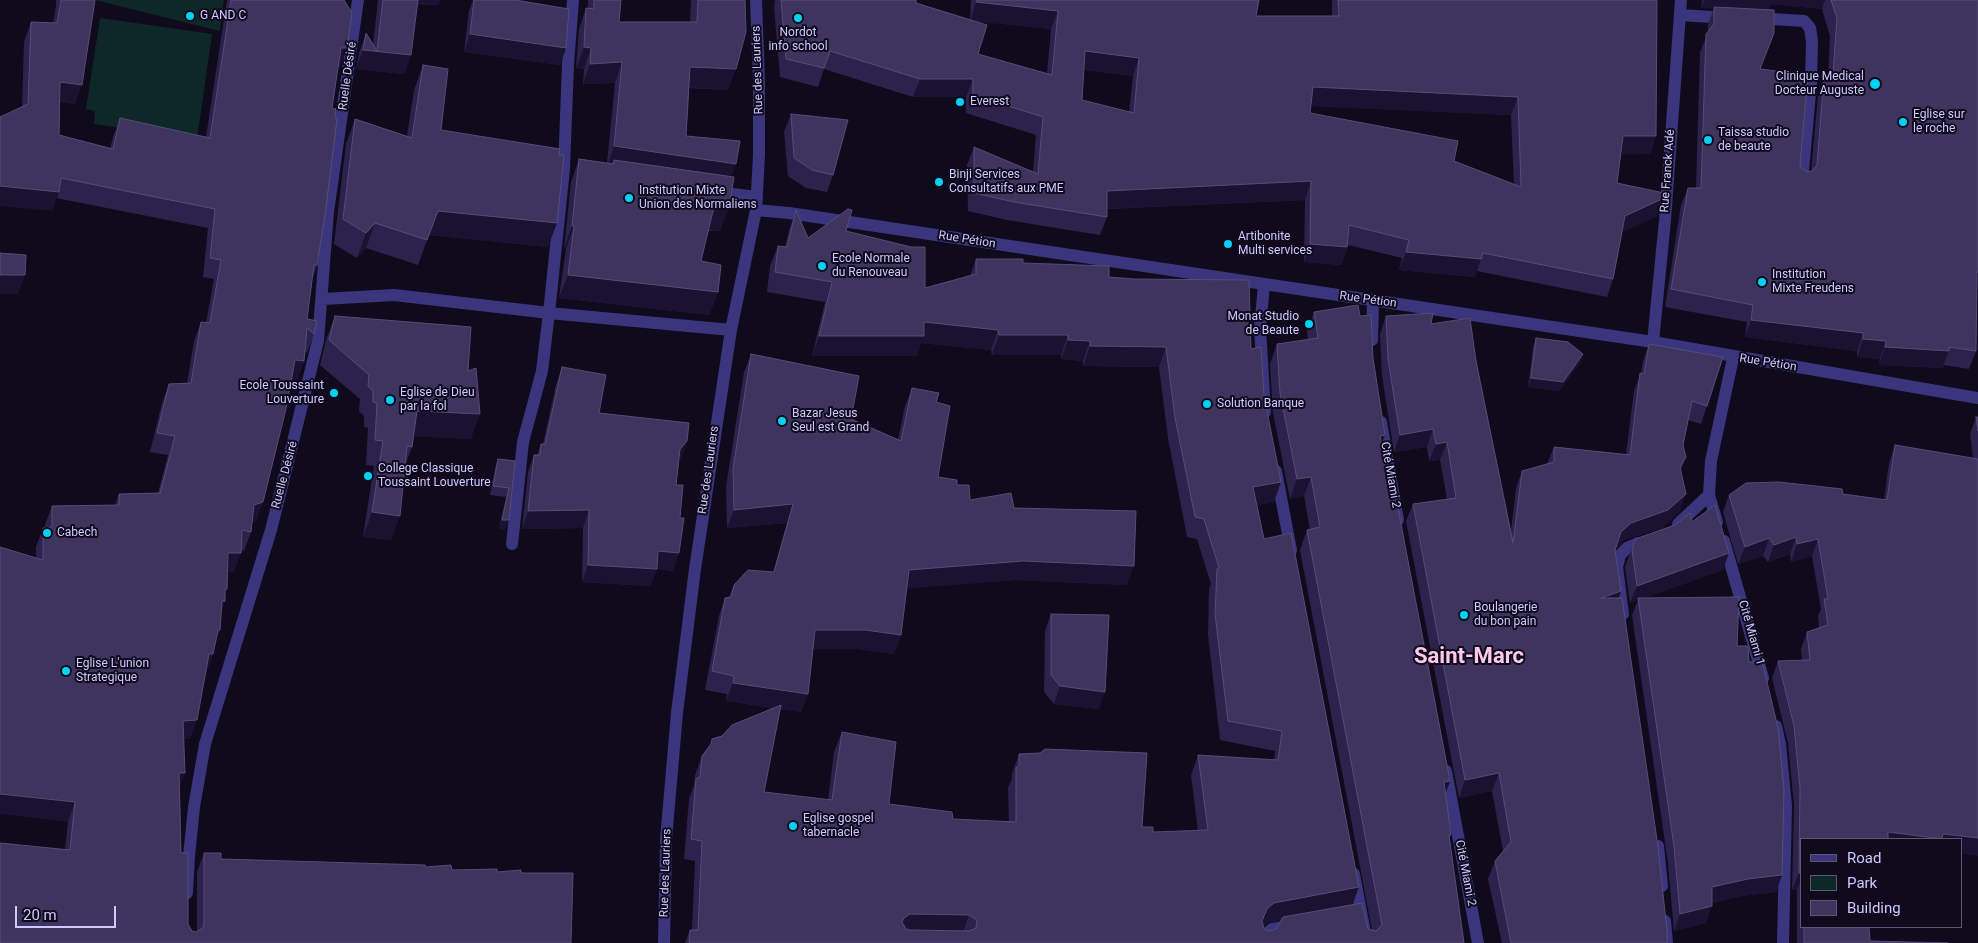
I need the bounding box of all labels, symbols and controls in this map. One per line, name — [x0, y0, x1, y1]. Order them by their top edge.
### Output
place label: G AND C — [200, 9, 246, 23]
marker: G AND C — [184, 10, 196, 22]
marker: Nordot info school — [792, 12, 804, 24]
street label: Rue des Lauriers — [749, 25, 767, 115]
place label: Nordot info school — [768, 26, 828, 54]
street label: Ruelle Désiré — [336, 41, 360, 111]
place label: Clinique Medical Docteur Auguste — [1775, 70, 1864, 98]
marker: Clinique Medical Docteur Auguste — [1868, 77, 1882, 91]
place label: Everest — [970, 95, 1009, 109]
marker: Everest — [954, 96, 966, 108]
place label: Eglise sur le roche — [1913, 108, 1965, 136]
marker: Eglise sur le roche — [1897, 116, 1909, 128]
place label: Taissa studio de beaute — [1718, 126, 1789, 154]
street label: Rue Franck Adé — [1658, 129, 1678, 213]
marker: Taissa studio de beaute — [1702, 134, 1714, 146]
place label: Binji Services Consultatifs aux PME — [949, 168, 1064, 196]
marker: Binji Services Consultatifs aux PME — [933, 176, 945, 188]
place label: Institution Mixte Union des Normaliens — [639, 184, 757, 212]
marker: Institution Mixte Union des Normaliens — [623, 192, 635, 204]
street label: Rue Pétion — [937, 228, 997, 252]
place label: Artibonite Multi services — [1238, 230, 1312, 258]
marker: Artibonite Multi services — [1222, 238, 1234, 250]
place label: Ecole Normale du Renouveau — [832, 252, 910, 280]
marker: Ecole Normale du Renouveau — [816, 260, 828, 272]
place label: Institution Mixte Freudens — [1772, 268, 1854, 296]
marker: Institution Mixte Freudens — [1756, 276, 1768, 288]
street label: Rue Pétion — [1339, 289, 1397, 311]
place label: Monat Studio de Beaute — [1227, 310, 1299, 338]
marker: Monat Studio de Beaute — [1303, 318, 1315, 330]
street label: Rue Pétion — [1738, 351, 1798, 375]
place label: Ecole Toussaint Louverture — [239, 379, 324, 407]
place label: Eglise de Dieu par la fol — [400, 386, 475, 414]
marker: Ecole Toussaint Louverture — [328, 387, 340, 399]
marker: Eglise de Dieu par la fol — [384, 394, 396, 406]
place label: Solution Banque — [1217, 397, 1304, 411]
marker: Solution Banque — [1201, 398, 1213, 410]
place label: Bazar Jesus Seul est Grand — [792, 407, 869, 435]
marker: Bazar Jesus Seul est Grand — [776, 415, 788, 427]
street label: Rue des Lauriers — [696, 425, 722, 515]
street label: Ruelle Désiré — [269, 440, 301, 510]
street label: Cité Miami 2 — [1377, 441, 1403, 509]
place label: College Classique Toussaint Louverture — [378, 462, 491, 490]
marker: College Classique Toussaint Louverture — [362, 470, 374, 482]
place label: Cabech — [57, 526, 97, 540]
marker: Cabech — [41, 527, 53, 539]
street label: Cité Miami 1 — [1735, 599, 1767, 667]
place label: Boulangerie du bon pain — [1474, 601, 1537, 629]
marker: Boulangerie du bon pain — [1458, 609, 1470, 621]
district label: Saint-Marc — [1414, 644, 1524, 670]
place label: Eglise L'union Strategique — [76, 657, 149, 685]
marker: Eglise L'union Strategique — [60, 665, 72, 677]
place label: Eglise gospel tabernacle — [803, 812, 874, 840]
marker: Eglise gospel tabernacle — [787, 820, 799, 832]
street label: Rue des Lauriers — [657, 828, 675, 918]
legend — [1800, 838, 1963, 928]
street label: Cité Miami 2 — [1452, 839, 1478, 907]
text: Road — [1847, 849, 1881, 867]
text: Park — [1847, 874, 1877, 892]
scale bar — [18, 896, 119, 928]
text: Building — [1847, 899, 1901, 917]
text: 20 m — [23, 906, 57, 924]

